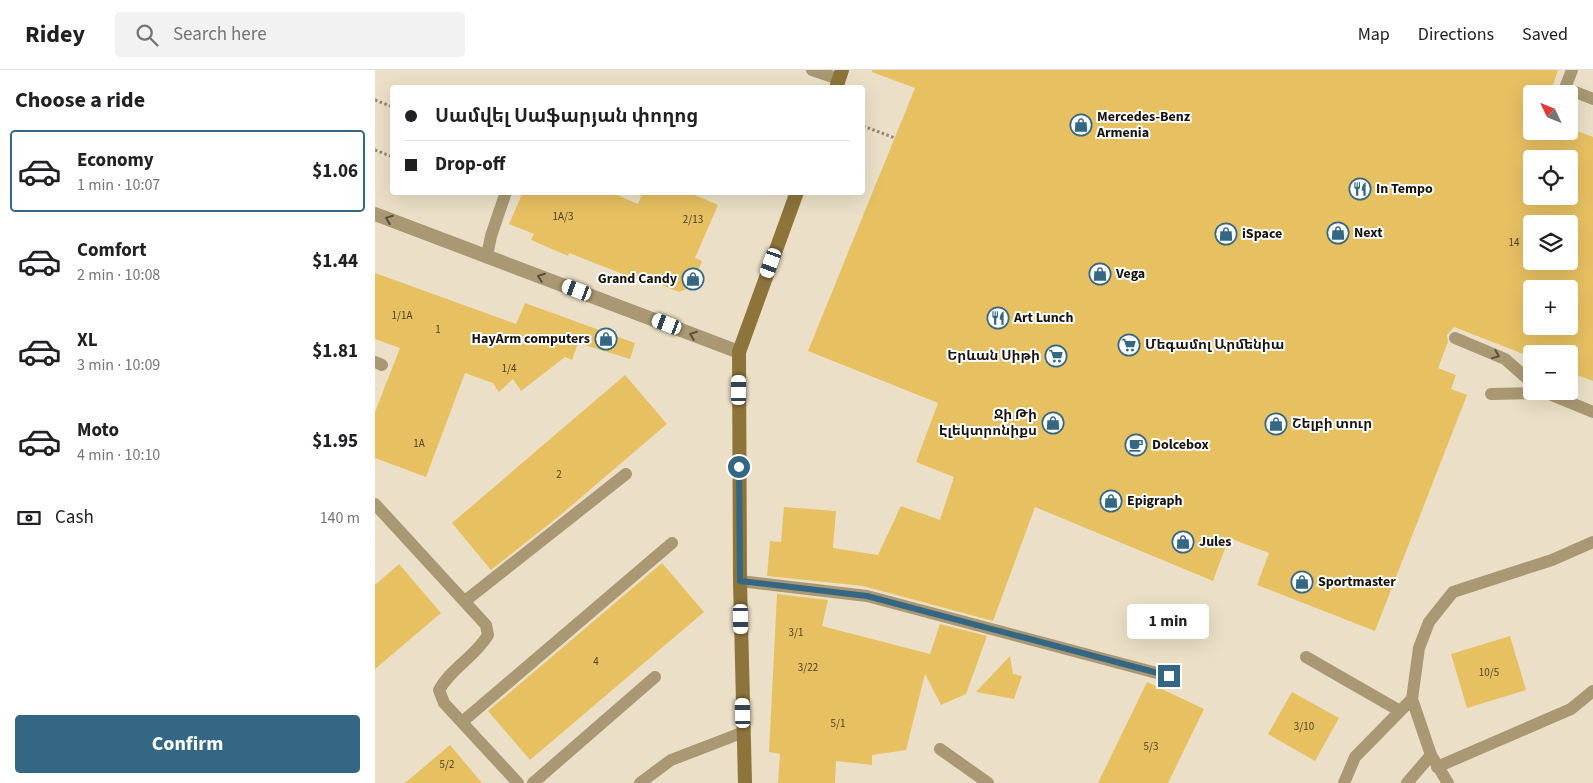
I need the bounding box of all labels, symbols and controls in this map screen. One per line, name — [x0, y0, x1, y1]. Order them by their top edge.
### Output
search box — [115, 12, 465, 57]
text: Ridey — [25, 17, 85, 52]
icon: search — [133, 21, 161, 49]
text: Search here — [173, 21, 267, 48]
text: Map — [1358, 22, 1390, 47]
text: Directions — [1418, 22, 1494, 47]
text: Saved — [1522, 22, 1568, 47]
text: Choose a ride — [15, 84, 145, 116]
north arrow — [1523, 85, 1577, 140]
map controls — [1523, 85, 1578, 400]
text: Սամվել Սաֆարյան փողոց — [435, 103, 698, 130]
place label: Mercedes-Benz Armenia — [1096, 107, 1191, 143]
shop icon: Mercedes-Benz Armenia — [1069, 113, 1093, 137]
text: Economy — [77, 147, 154, 174]
icon: car — [17, 149, 62, 194]
button: locate — [1523, 150, 1578, 205]
text: Drop-off — [435, 151, 505, 178]
text: $1.06 — [312, 158, 358, 185]
text: 1 min · 10:07 — [77, 174, 160, 196]
restaurant icon: In Tempo — [1348, 177, 1372, 201]
place label: In Tempo — [1376, 179, 1433, 199]
house number: 1A/3 — [553, 209, 573, 224]
house number: 2/13 — [683, 212, 703, 227]
one-way arrow — [386, 215, 394, 225]
button: layers — [1523, 215, 1578, 270]
shop icon: Next — [1326, 221, 1350, 245]
shop icon: iSpace — [1214, 222, 1238, 246]
place label: Next — [1354, 223, 1383, 243]
place label: iSpace — [1242, 224, 1282, 244]
house number: 14 — [1509, 235, 1520, 250]
text: Comfort — [77, 237, 147, 264]
icon: car — [17, 239, 62, 284]
car — [758, 246, 783, 280]
text: $1.44 — [312, 248, 358, 275]
shop icon: Vega — [1088, 262, 1112, 286]
text: 2 min · 10:08 — [77, 264, 160, 286]
place label: Vega — [1115, 264, 1145, 284]
shop icon: Grand Candy — [681, 267, 705, 291]
place label: Grand Candy — [598, 269, 678, 289]
one-way arrow — [538, 272, 546, 282]
car — [560, 278, 593, 302]
button: + — [1523, 280, 1578, 335]
restaurant icon: Art Lunch — [986, 306, 1010, 330]
house number: 1/1A — [392, 308, 412, 323]
place label: Art Lunch — [1013, 308, 1073, 328]
car — [650, 312, 683, 336]
house number: 1 — [435, 322, 441, 337]
text: XL — [77, 327, 98, 354]
shop icon: HayArm computers — [594, 327, 618, 351]
icon: car — [17, 329, 62, 374]
place label: HayArm computers — [472, 329, 590, 349]
one-way arrow — [689, 330, 698, 341]
supermarket icon: Մեգամոլ Արմենիա — [1117, 333, 1141, 357]
place label: Մեգամոլ Արմենիա — [1145, 335, 1284, 355]
text: $1.81 — [312, 338, 358, 365]
supermarket icon: Երևան Սիթի — [1044, 344, 1068, 368]
button: − — [1523, 345, 1578, 400]
place label: Երևան Սիթի — [947, 346, 1040, 366]
one-way arrow — [1491, 349, 1500, 359]
text: 3 min · 10:09 — [77, 354, 160, 376]
house number: 1/4 — [502, 361, 517, 376]
car — [731, 375, 746, 405]
place label: Ջի Թի Էլեկտրոնիքս — [939, 405, 1037, 441]
shop icon: Ջի Թի Էլեկտրոնիքս — [1041, 411, 1065, 435]
shop icon: Շելբի տուր — [1264, 412, 1288, 436]
place label: Շելբի տուր — [1292, 414, 1372, 434]
text: Moto — [77, 417, 119, 444]
icon: car — [17, 419, 62, 464]
text: $1.95 — [312, 428, 358, 455]
cafe icon: Dolcebox — [1124, 433, 1148, 457]
place label: Dolcebox — [1152, 435, 1209, 455]
house number: 1A — [413, 436, 425, 451]
text: 4 min · 10:10 — [77, 444, 160, 466]
route start — [728, 456, 750, 478]
house number: 2 — [556, 467, 562, 482]
shop icon: Epigraph — [1099, 489, 1123, 513]
place label: Epigraph — [1127, 491, 1183, 511]
icon: cash — [15, 504, 43, 532]
text: Cash — [55, 504, 94, 531]
text: 140 m — [320, 507, 360, 529]
shop icon: Jules — [1171, 530, 1195, 554]
place label: Jules — [1199, 532, 1232, 552]
shop icon: Sportmaster — [1290, 570, 1314, 594]
place label: Sportmaster — [1318, 572, 1396, 592]
car — [733, 604, 748, 634]
callout: 1 min — [1128, 604, 1210, 638]
text: 1 min — [1149, 610, 1187, 632]
house number: 3/1 — [789, 625, 803, 640]
house number: 4 — [593, 654, 599, 669]
house number: 3/22 — [798, 660, 818, 675]
route end — [1158, 665, 1180, 687]
house number: 10/5 — [1479, 665, 1499, 680]
car — [734, 698, 751, 728]
button: Confirm — [15, 715, 360, 773]
house number: 5/1 — [831, 716, 845, 731]
house number: 3/10 — [1294, 719, 1314, 734]
house number: 5/3 — [1144, 739, 1158, 754]
house number: 5/2 — [440, 757, 454, 772]

